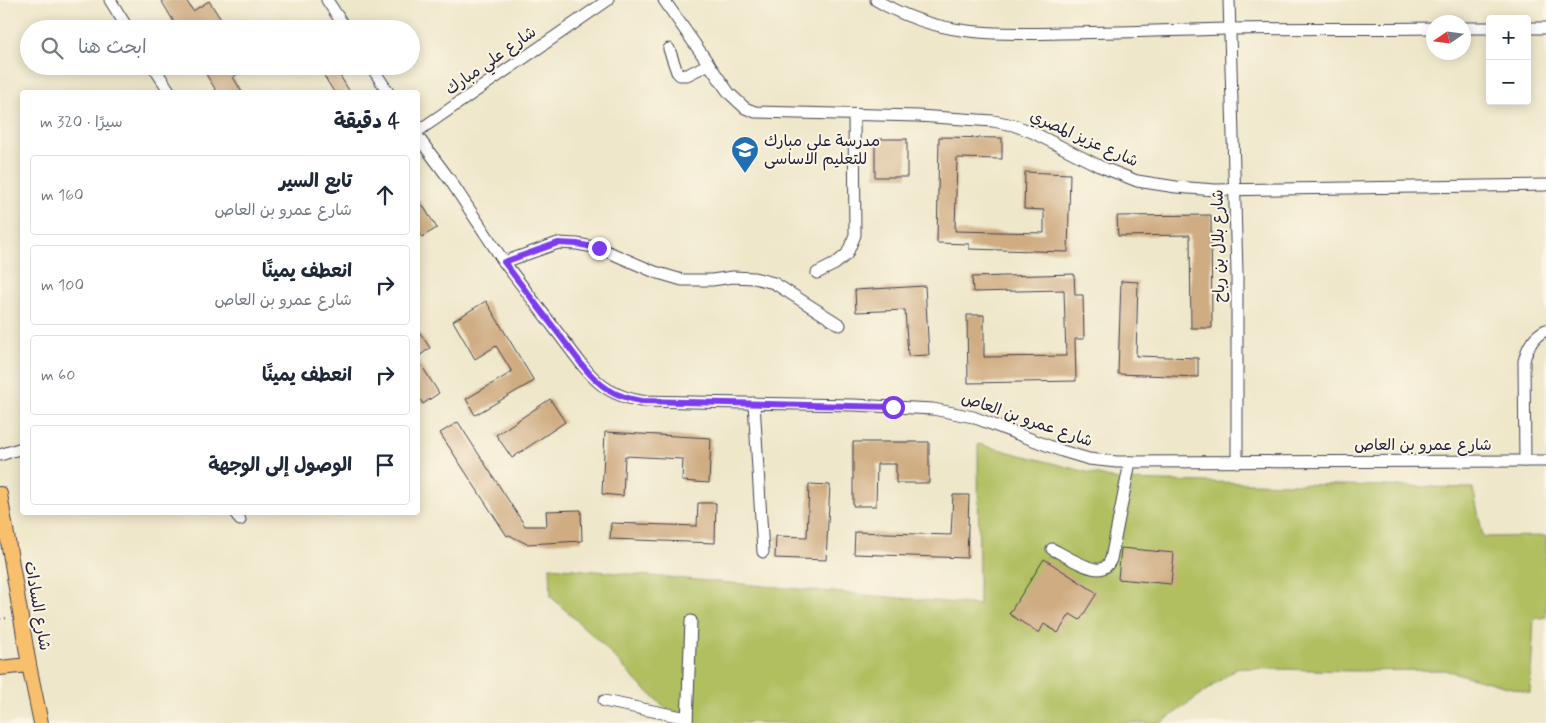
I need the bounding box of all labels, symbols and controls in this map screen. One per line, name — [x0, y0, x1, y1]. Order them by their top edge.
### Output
north arrow — [1426, 15, 1471, 60]
map controls — [1486, 15, 1531, 105]
button: + — [1486, 15, 1531, 60]
search box — [20, 20, 420, 75]
street label: شارع علي مبارك — [441, 22, 542, 103]
icon: search — [38, 34, 66, 62]
text: ابحث هنا — [78, 35, 147, 60]
button: − — [1486, 60, 1531, 105]
street label: شارع عزيز المصري — [1026, 106, 1142, 172]
text: 4 دقيقة — [334, 108, 400, 136]
text: سيرًا · 320 m — [40, 112, 123, 133]
place label: مدرسة على مبارك للتعليم الاساسى — [764, 131, 880, 171]
school or university icon: مدرسة على مبارك للتعليم الاساسى — [730, 135, 760, 174]
text: تابع السير — [279, 169, 352, 194]
icon: ahead — [371, 181, 399, 209]
text: 160 m — [41, 185, 84, 206]
street label: شارع بلال بن رباح — [1208, 189, 1230, 303]
text: شارع عمرو بن العاص — [214, 200, 352, 221]
route end — [588, 237, 611, 260]
text: انعطف يمينًا — [262, 259, 352, 284]
icon: right — [371, 271, 399, 299]
text: 100 m — [41, 275, 84, 296]
text: شارع عمرو بن العاص — [214, 290, 352, 311]
icon: right — [371, 361, 399, 389]
text: انعطف يمينًا — [262, 363, 352, 388]
text: 60 m — [41, 365, 75, 386]
street label: شارع عمرو بن العاص — [959, 388, 1095, 452]
route start — [882, 396, 905, 419]
street label: شارع عمرو بن العاص — [1354, 435, 1492, 456]
icon: arrive — [371, 451, 399, 479]
text: الوصول إلى الوجهة — [208, 453, 352, 478]
street label: شارع السادات — [19, 560, 55, 652]

